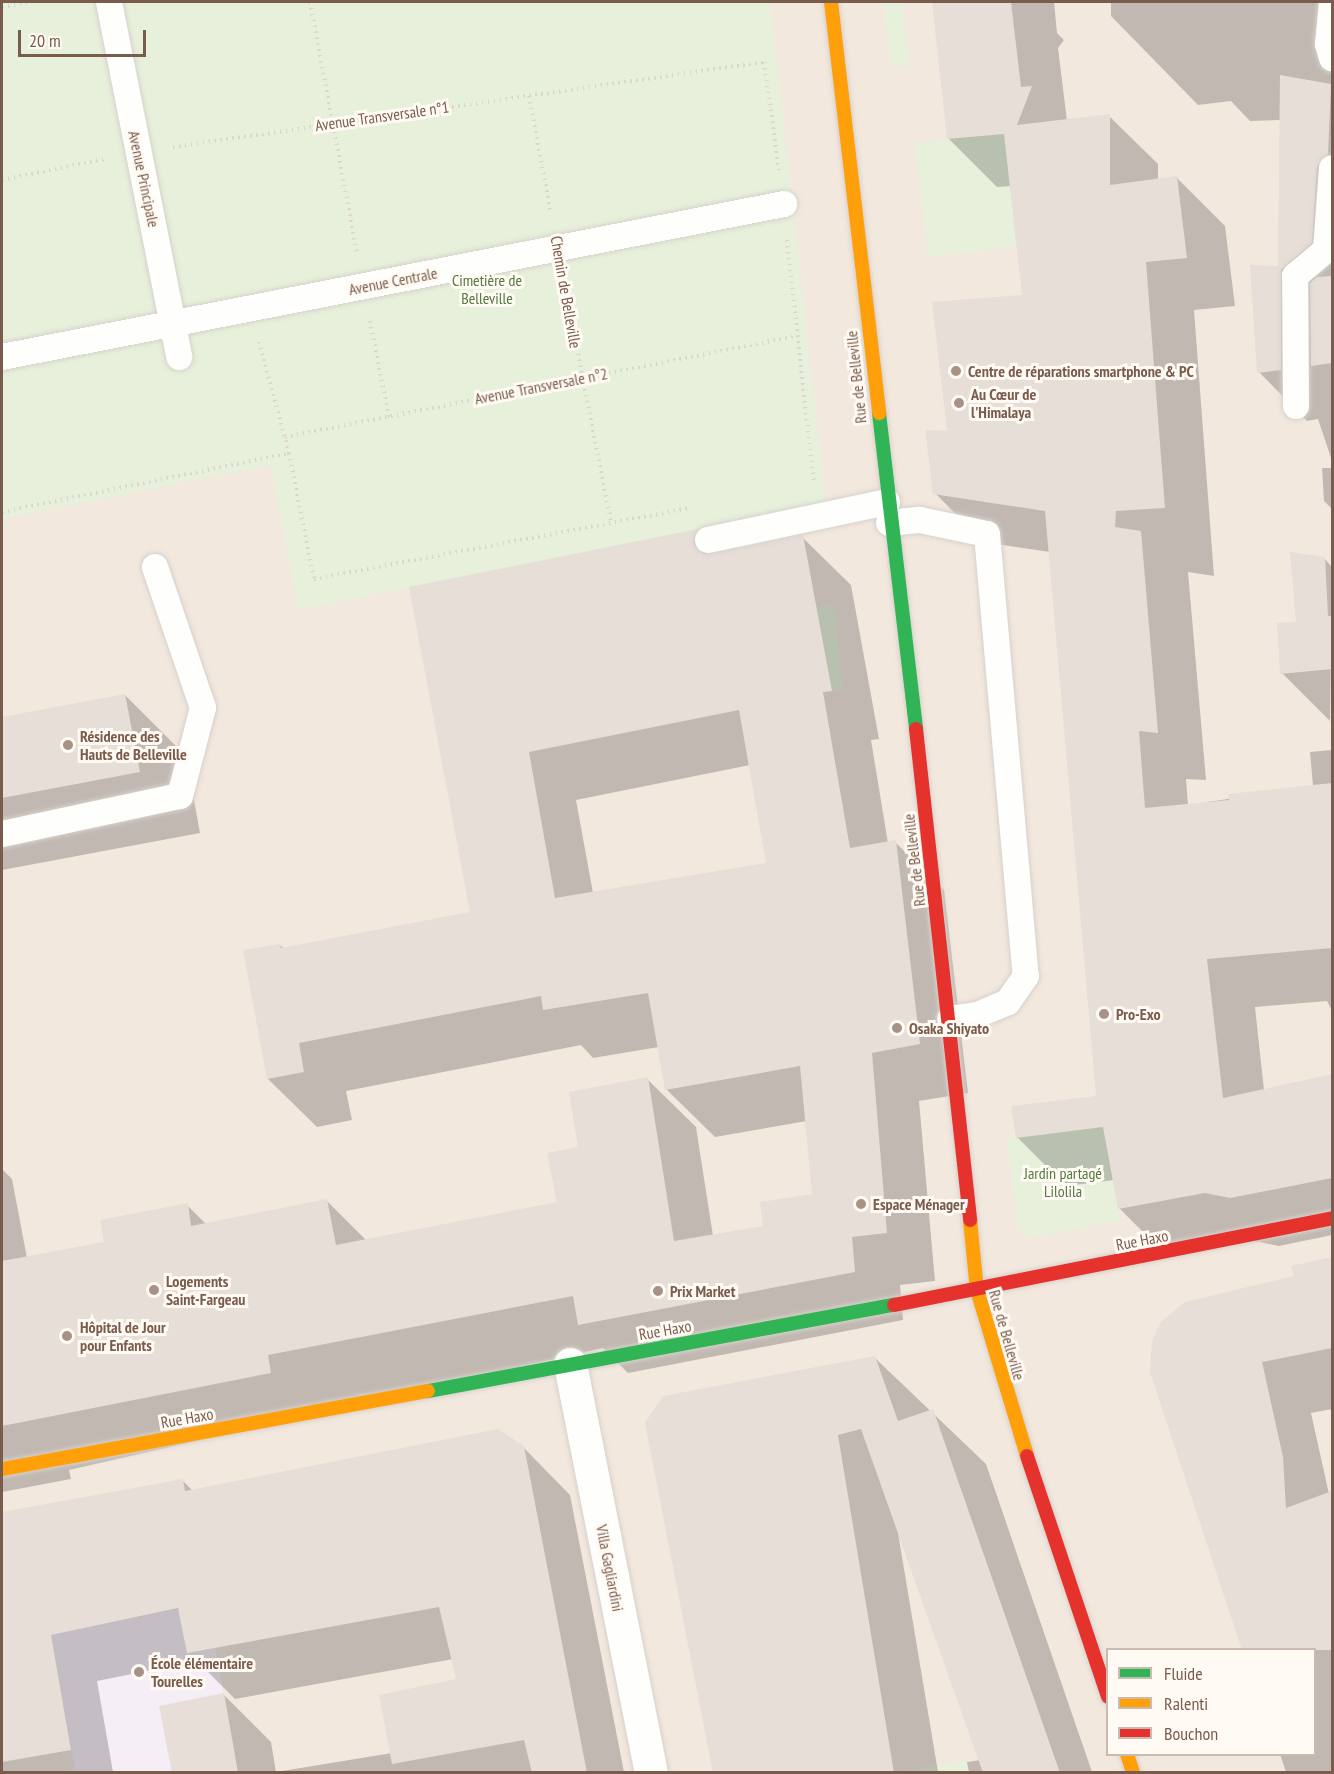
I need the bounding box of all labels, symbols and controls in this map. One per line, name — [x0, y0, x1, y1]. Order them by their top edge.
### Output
scale bar — [21, 18, 148, 56]
text: 20 m — [29, 29, 61, 52]
street label: Avenue Transversale n°1 — [314, 97, 450, 135]
street label: Avenue Principale — [124, 129, 164, 229]
street label: Chemin de Belleville — [547, 234, 585, 350]
street label: Avenue Centrale — [347, 263, 439, 299]
park label: Cimetière de Belleville — [452, 270, 522, 308]
street label: Rue de Belleville — [842, 330, 870, 424]
place label: Centre de réparations smartphone & PC — [968, 361, 1194, 381]
street label: Avenue Transversale n°2 — [473, 364, 609, 408]
marker: Centre de réparations smartphone & PC — [949, 364, 963, 378]
place label: Au Cœur de l'Himalaya — [971, 384, 1037, 422]
marker: Au Cœur de l'Himalaya — [952, 396, 966, 410]
place label: Résidence des Hauts de Belleville — [80, 726, 187, 764]
marker: Résidence des Hauts de Belleville — [61, 738, 75, 752]
street label: Rue de Belleville — [899, 813, 929, 907]
place label: Pro-Exo — [1116, 1004, 1161, 1024]
marker: Pro-Exo — [1097, 1007, 1111, 1021]
place label: Osaka Shiyato — [909, 1018, 989, 1038]
marker: Osaka Shiyato — [890, 1021, 904, 1035]
park label: Jardin partagé Lilolila — [1024, 1163, 1102, 1201]
place label: Espace Ménager — [873, 1194, 965, 1214]
marker: Espace Ménager — [854, 1197, 868, 1211]
street label: Rue Haxo — [1114, 1226, 1170, 1254]
place label: Logements Saint-Fargeau — [166, 1271, 245, 1309]
place label: Prix Market — [670, 1281, 736, 1301]
marker: Logements Saint-Fargeau — [147, 1283, 161, 1297]
marker: Prix Market — [651, 1284, 665, 1298]
street label: Rue de Belleville — [985, 1288, 1029, 1382]
street label: Rue Haxo — [637, 1316, 693, 1344]
place label: Hôpital de Jour pour Enfants — [80, 1317, 166, 1355]
marker: Hôpital de Jour pour Enfants — [58, 1327, 76, 1345]
street label: Rue Haxo — [159, 1404, 215, 1432]
street label: Villa Gagliardini — [592, 1523, 628, 1613]
legend — [1106, 1648, 1316, 1756]
place label: École élémentaire Tourelles — [151, 1653, 253, 1691]
text: Fluide — [1164, 1662, 1203, 1685]
marker: École élémentaire Tourelles — [132, 1665, 146, 1679]
text: Ralenti — [1164, 1692, 1208, 1715]
text: Bouchon — [1164, 1722, 1218, 1745]

